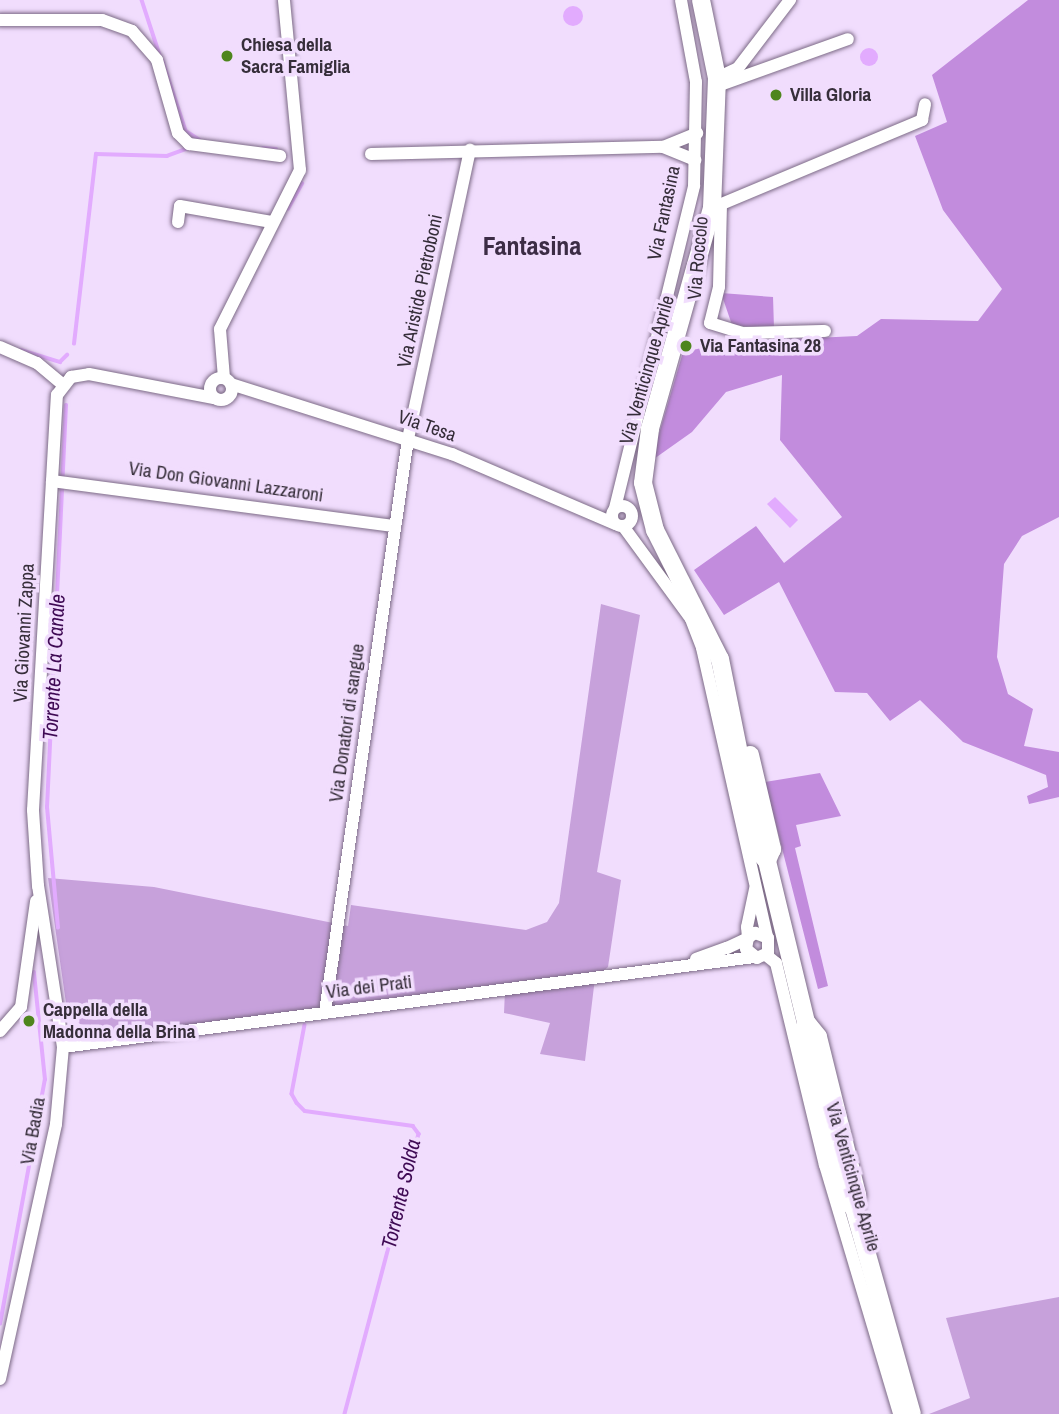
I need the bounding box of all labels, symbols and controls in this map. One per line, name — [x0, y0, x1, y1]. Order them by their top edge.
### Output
place label: Chiesa della Sacra Famiglia — [241, 34, 350, 78]
marker: Chiesa della Sacra Famiglia — [219, 48, 235, 64]
place label: Villa Gloria — [790, 84, 871, 106]
marker: Villa Gloria — [768, 87, 784, 103]
street label: Via Fantasina — [643, 164, 685, 262]
street label: Via Aristide Pietroboni — [392, 212, 448, 370]
street label: Via Roccolo — [683, 215, 713, 301]
district label: Fantasina — [483, 230, 581, 262]
street label: Via Venticinque Aprile — [615, 292, 679, 448]
place label: Via Fantasina 28 — [700, 335, 821, 357]
marker: Via Fantasina 28 — [678, 338, 694, 354]
street label: Via Tesa — [395, 405, 459, 447]
street label: Via Don Giovanni Lazzaroni — [127, 457, 325, 507]
street label: Via Giovanni Zappa — [9, 563, 39, 703]
water label: Torrente La Canale — [38, 593, 70, 741]
street label: Via Donatori di sangue — [325, 642, 369, 804]
street label: Via dei Prati — [325, 970, 413, 1004]
place label: Cappella della Madonna della Brina — [43, 999, 195, 1043]
marker: Cappella della Madonna della Brina — [21, 1013, 37, 1029]
street label: Via Badia — [16, 1095, 50, 1167]
street label: Via Venticinque Aprile — [821, 1099, 885, 1255]
water label: Torrente Solda — [376, 1137, 426, 1251]

